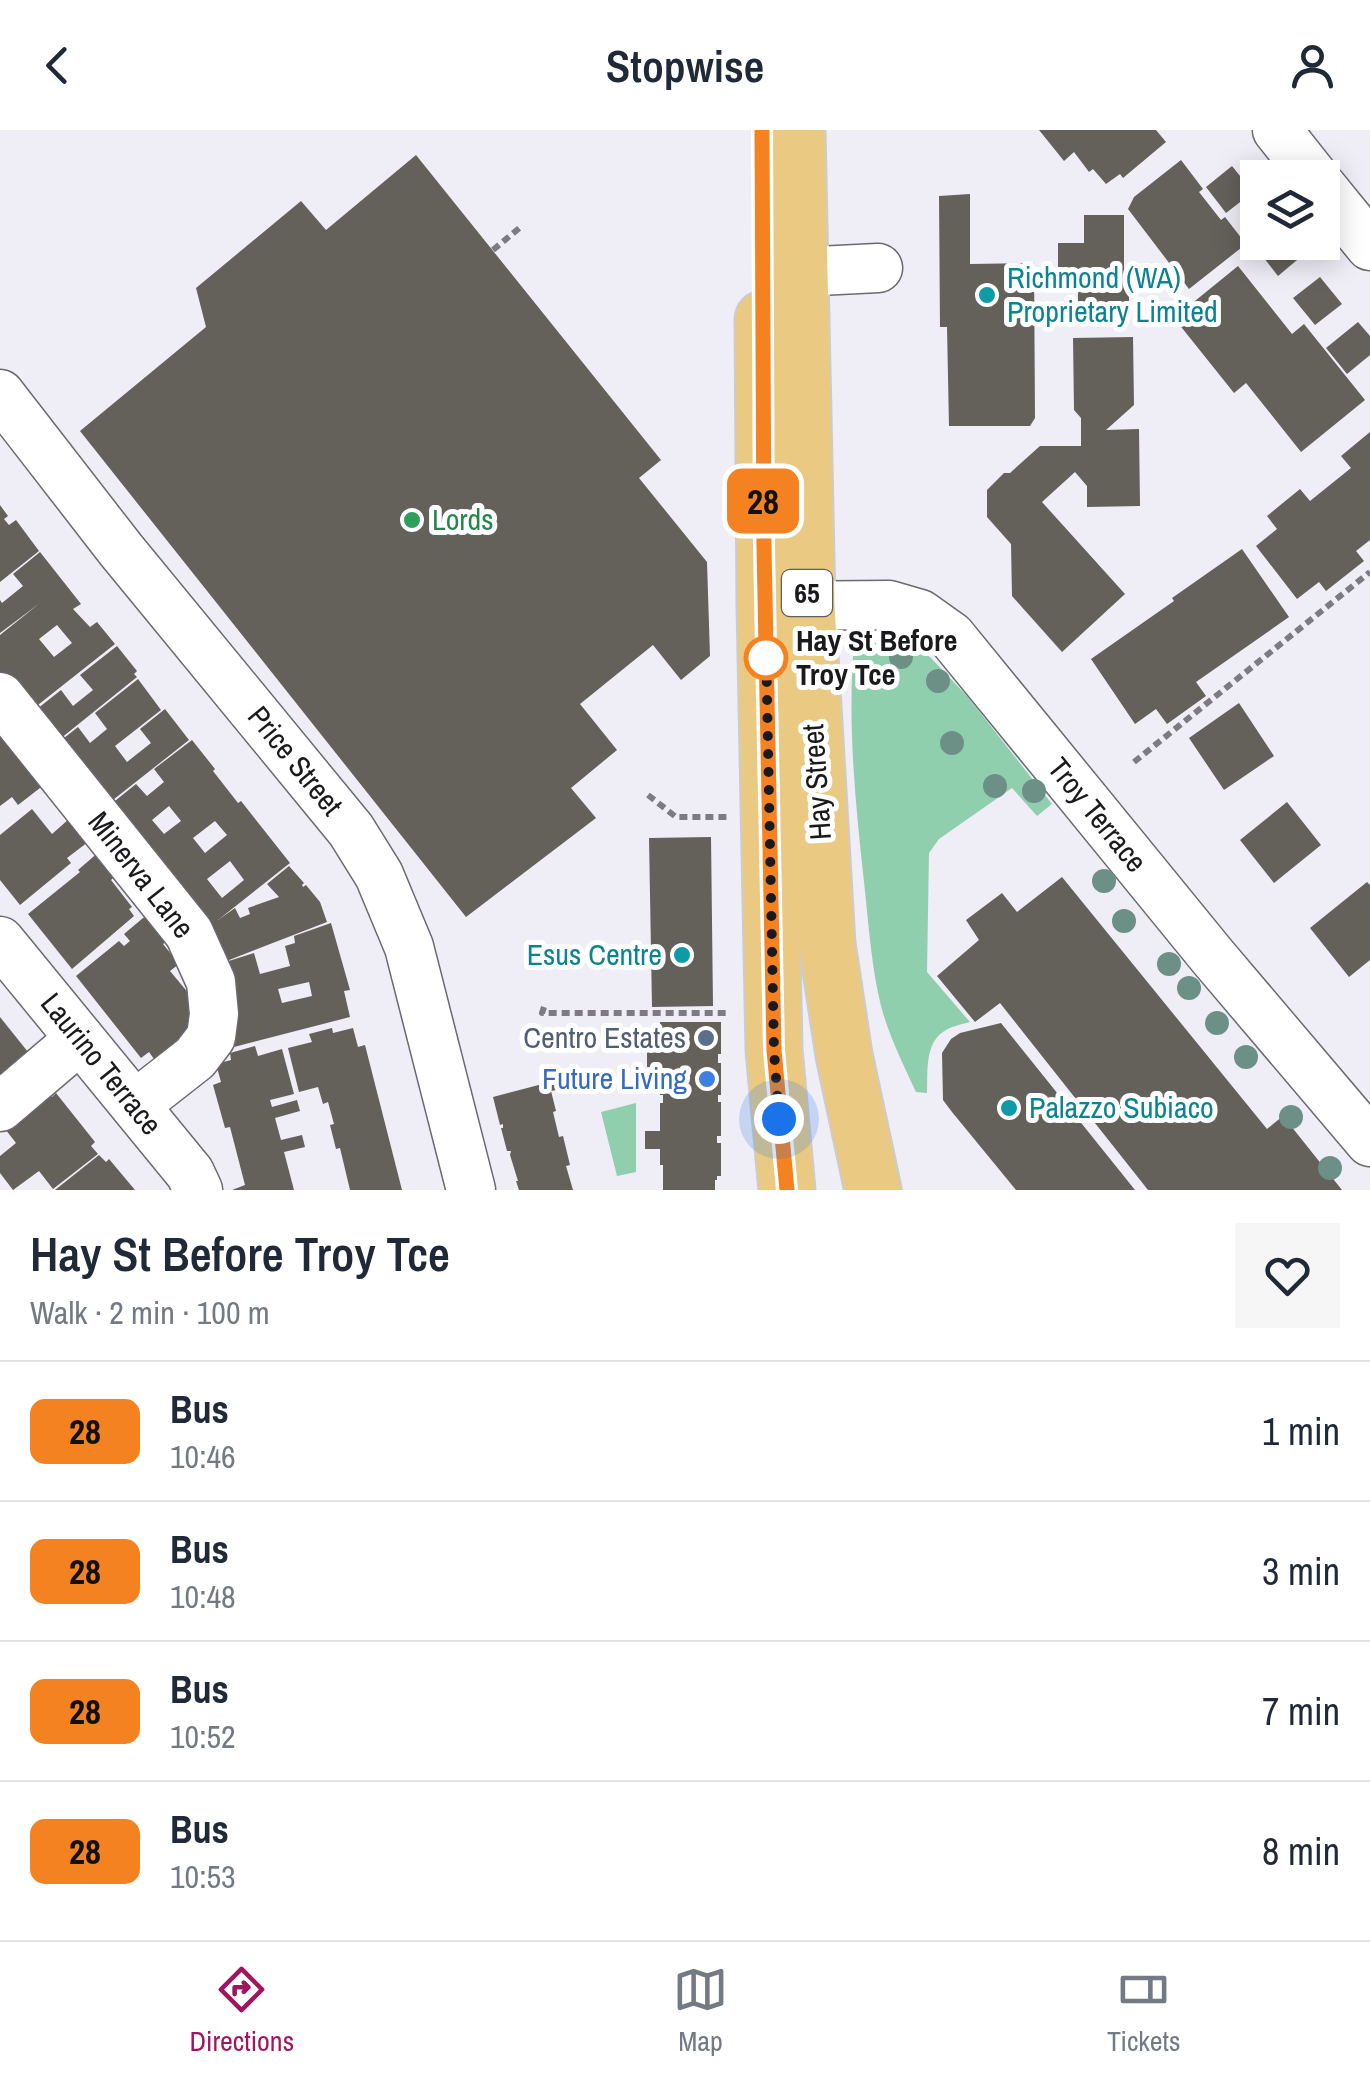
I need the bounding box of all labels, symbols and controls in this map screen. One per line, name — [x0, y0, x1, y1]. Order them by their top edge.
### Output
text: Stopwise — [606, 35, 764, 96]
icon: back — [30, 38, 85, 93]
icon: person — [1285, 38, 1340, 93]
map controls — [1240, 160, 1340, 260]
button: layers — [1240, 160, 1340, 260]
place label: Richmond (WA) Proprietary Limited — [1007, 257, 1218, 331]
marker: Richmond (WA) Proprietary Limited — [976, 284, 998, 306]
line badge: 28 — [718, 468, 808, 534]
text: 28 — [747, 478, 779, 525]
place label: Lords — [432, 499, 494, 539]
marker: Lords — [401, 509, 423, 531]
road number: 65 — [782, 570, 832, 616]
place label: Hay St Before Troy Tce — [796, 620, 957, 694]
marker: Hay St Before Troy Tce — [745, 637, 787, 679]
street label: Price Street — [239, 697, 352, 824]
street label: Hay Street — [792, 723, 840, 841]
street label: Troy Terrace — [1039, 749, 1156, 880]
street label: Minerva Lane — [80, 803, 204, 946]
place label: Esus Centre — [527, 934, 662, 974]
marker: Esus Centre — [671, 944, 693, 966]
street label: Laurino Terrace — [32, 984, 171, 1143]
place label: Centro Estates — [523, 1017, 686, 1057]
marker: Centro Estates — [695, 1027, 717, 1049]
place label: Future Living — [542, 1058, 687, 1098]
marker: Future Living — [696, 1068, 718, 1090]
place label: Palazzo Subiaco — [1029, 1087, 1214, 1127]
your location — [754, 1094, 804, 1144]
marker: Palazzo Subiaco — [998, 1097, 1020, 1119]
text: Hay St Before Troy Tce — [30, 1221, 450, 1286]
button: heart — [1235, 1223, 1340, 1328]
text: Walk · 2 min · 100 m — [30, 1291, 270, 1334]
text: Bus — [170, 1384, 229, 1435]
text: 1 min — [1262, 1406, 1340, 1457]
text: 28 — [69, 1408, 101, 1455]
text: 10:46 — [170, 1435, 236, 1478]
text: Bus — [170, 1524, 229, 1575]
text: 3 min — [1262, 1546, 1340, 1597]
text: 28 — [69, 1548, 101, 1595]
text: 10:48 — [170, 1575, 236, 1618]
text: Bus — [170, 1664, 229, 1715]
text: 7 min — [1262, 1686, 1340, 1737]
text: 28 — [69, 1688, 101, 1735]
text: 10:52 — [170, 1715, 236, 1758]
text: Bus — [170, 1804, 229, 1855]
text: 8 min — [1262, 1826, 1340, 1877]
text: 28 — [69, 1828, 101, 1875]
text: 10:53 — [170, 1855, 236, 1898]
tab: Directions — [189, 1962, 294, 2060]
tab: Map — [673, 1962, 728, 2060]
tab: Tickets — [1107, 1962, 1181, 2060]

